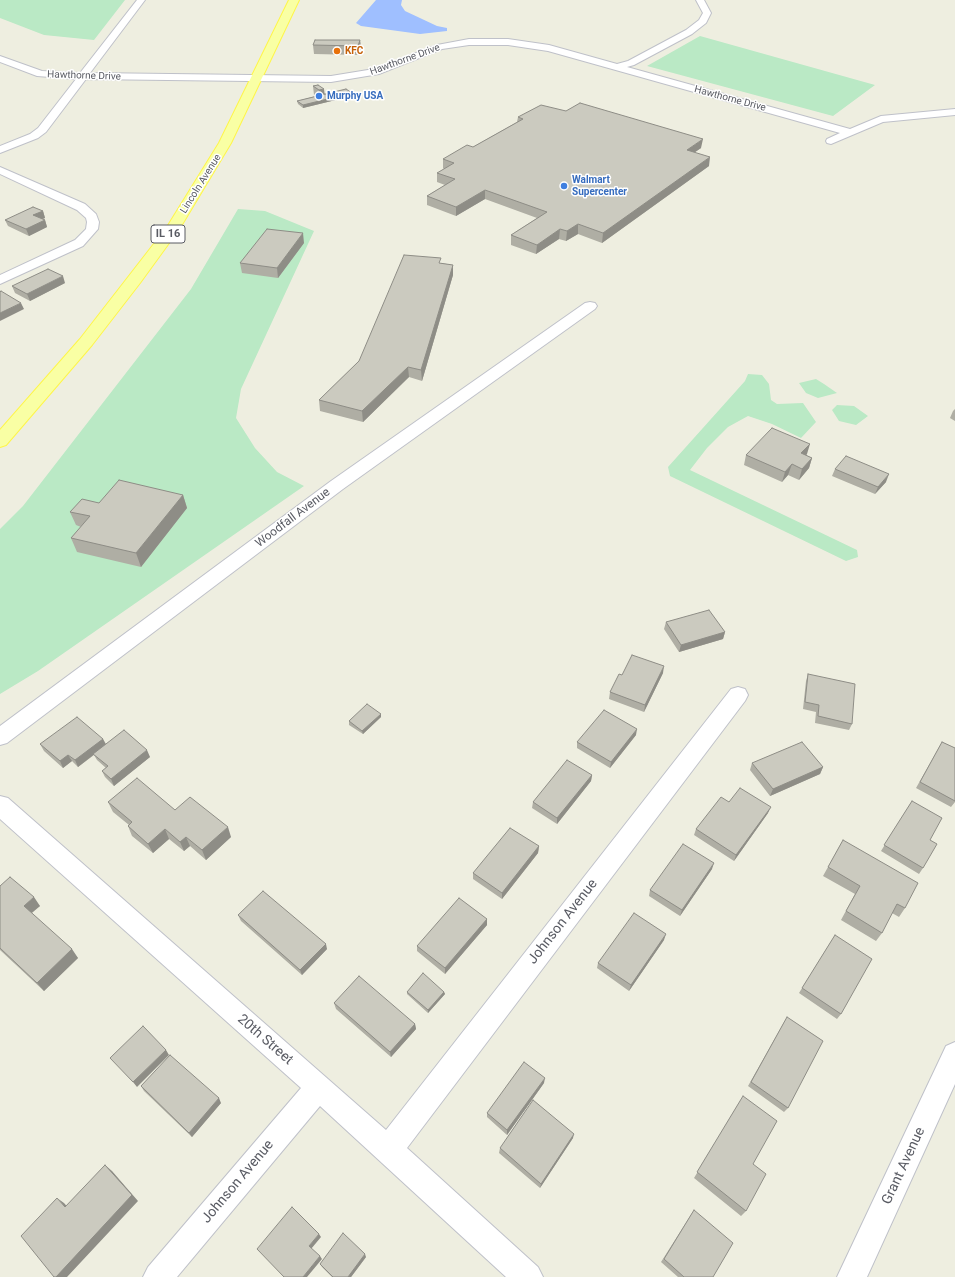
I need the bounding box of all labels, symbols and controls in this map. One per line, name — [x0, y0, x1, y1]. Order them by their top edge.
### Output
street label: Hawthorne Drive — [368, 42, 442, 78]
place label: KFC — [345, 45, 363, 57]
marker: KFC — [332, 46, 342, 56]
street label: Hawthorne Drive — [47, 69, 121, 83]
street label: Hawthorne Drive — [693, 84, 767, 114]
place label: Murphy USA — [327, 90, 383, 102]
marker: Murphy USA — [314, 91, 324, 101]
street label: Lincoln Avenue — [178, 152, 224, 216]
place label: Walmart Supercenter — [572, 174, 627, 198]
marker: Walmart Supercenter — [559, 181, 569, 191]
road number: IL 16 — [151, 225, 185, 243]
street label: Woodfall Avenue — [253, 485, 333, 551]
street label: Johnson Avenue — [525, 876, 601, 968]
street label: 20th Street — [234, 1011, 296, 1069]
street label: Grant Avenue — [879, 1125, 929, 1207]
street label: Johnson Avenue — [198, 1137, 278, 1227]

